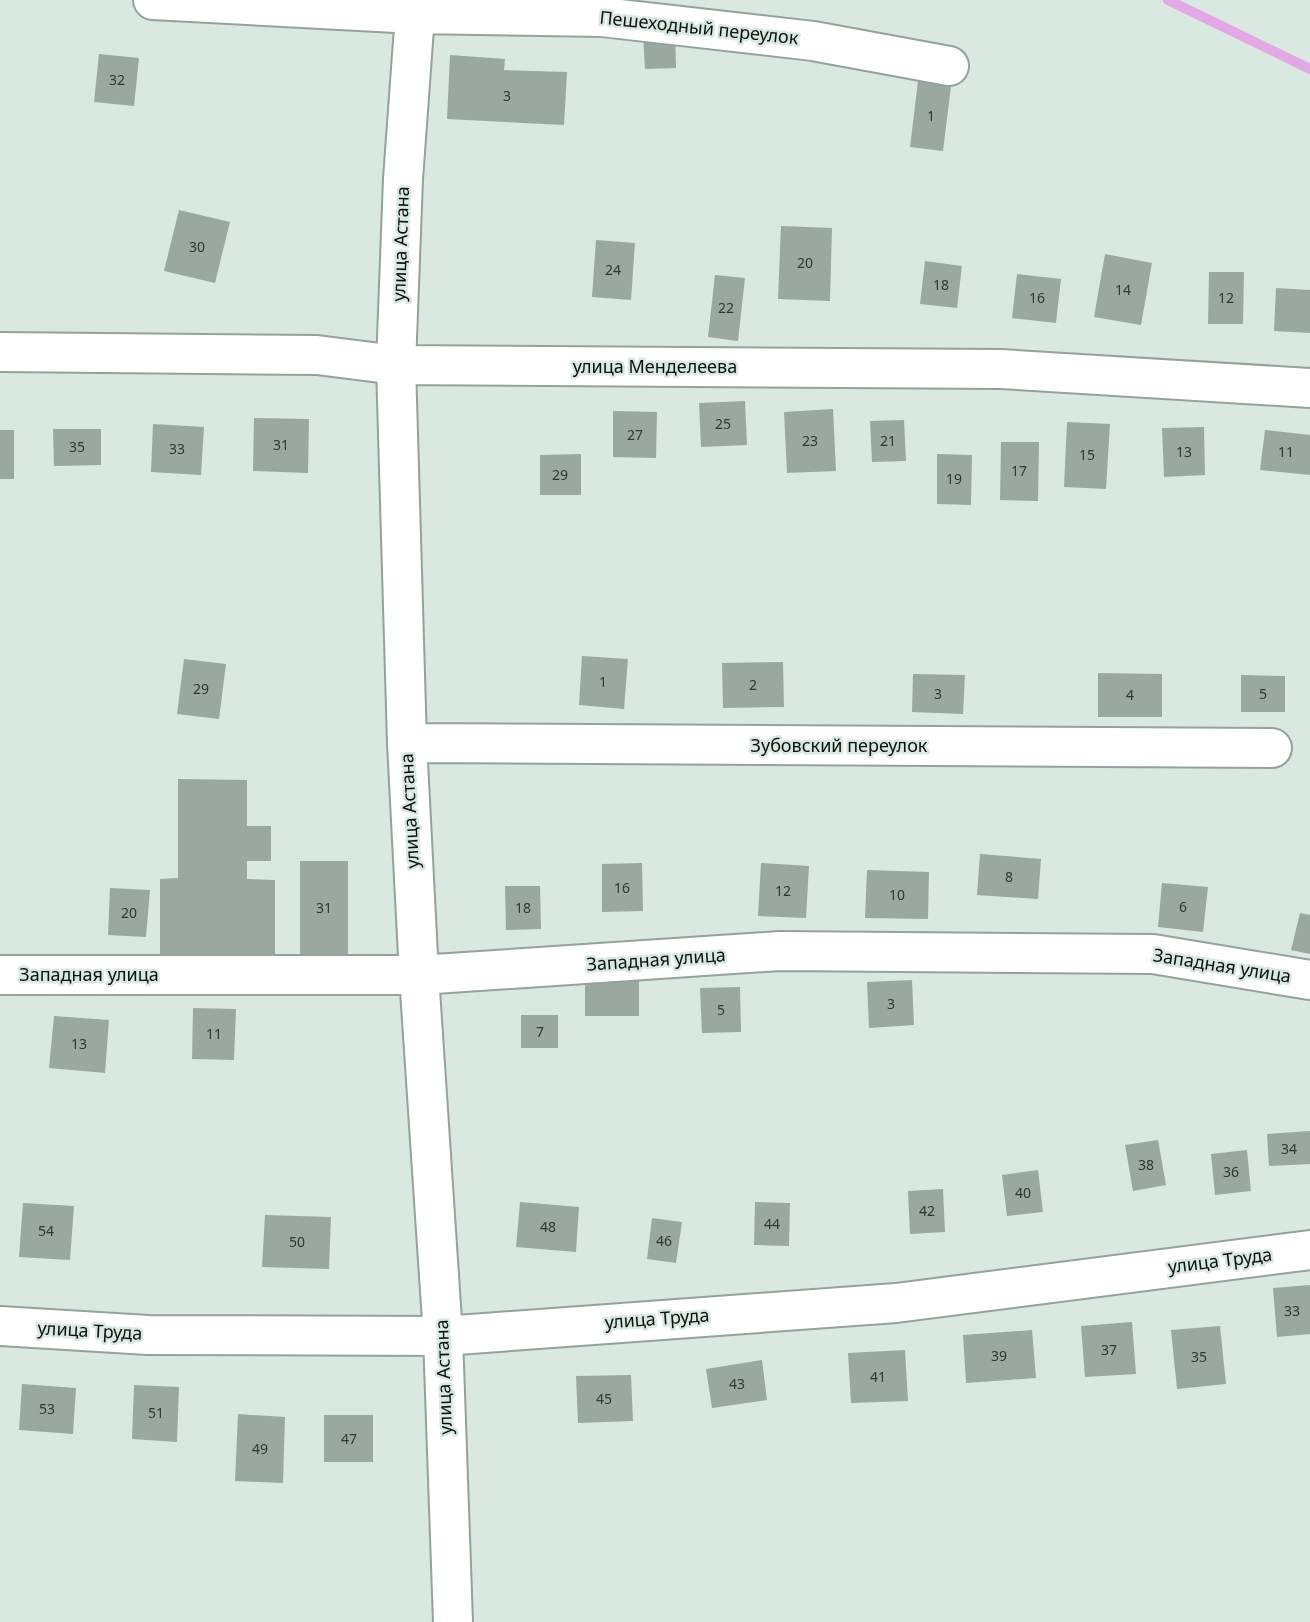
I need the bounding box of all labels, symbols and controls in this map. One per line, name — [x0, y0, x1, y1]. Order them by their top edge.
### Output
street label: Пешеходный переулок — [598, 5, 800, 49]
house number: 32 — [109, 70, 125, 89]
house number: 3 — [503, 86, 511, 105]
house number: 1 — [927, 106, 935, 125]
street label: улица Астана — [386, 186, 414, 302]
house number: 30 — [189, 237, 205, 256]
house number: 20 — [797, 253, 813, 272]
house number: 24 — [605, 260, 621, 279]
house number: 18 — [933, 275, 949, 294]
house number: 14 — [1115, 280, 1131, 299]
house number: 16 — [1029, 288, 1045, 307]
house number: 12 — [1218, 288, 1234, 307]
house number: 22 — [718, 298, 734, 317]
street label: улица Менделеева — [573, 354, 737, 378]
house number: 25 — [715, 414, 731, 433]
house number: 27 — [627, 425, 643, 444]
house number: 23 — [802, 431, 818, 450]
house number: 21 — [880, 431, 896, 450]
house number: 31 — [273, 435, 289, 454]
house number: 35 — [69, 437, 85, 456]
house number: 33 — [169, 439, 185, 458]
house number: 13 — [1176, 442, 1192, 461]
house number: 11 — [1278, 442, 1294, 461]
house number: 15 — [1079, 445, 1095, 464]
house number: 17 — [1011, 461, 1027, 480]
house number: 29 — [552, 465, 568, 484]
house number: 19 — [946, 469, 962, 488]
house number: 1 — [599, 672, 607, 691]
house number: 2 — [749, 675, 757, 694]
house number: 29 — [193, 679, 209, 698]
house number: 3 — [934, 684, 942, 703]
house number: 5 — [1259, 684, 1267, 703]
house number: 4 — [1126, 685, 1134, 704]
street label: Зубовский переулок — [751, 733, 928, 757]
street label: улица Астана — [394, 753, 424, 869]
house number: 8 — [1005, 867, 1013, 886]
house number: 16 — [614, 878, 630, 897]
house number: 12 — [775, 881, 791, 900]
house number: 10 — [889, 885, 905, 904]
house number: 6 — [1179, 897, 1187, 916]
house number: 31 — [316, 898, 332, 917]
house number: 18 — [515, 898, 531, 917]
house number: 20 — [121, 903, 137, 922]
street label: Западная улица — [586, 942, 726, 976]
street label: Западная улица — [1151, 942, 1293, 988]
street label: Западная улица — [19, 962, 159, 986]
house number: 3 — [887, 994, 895, 1013]
house number: 5 — [717, 1000, 725, 1019]
house number: 7 — [536, 1022, 544, 1041]
house number: 11 — [206, 1024, 222, 1043]
house number: 13 — [71, 1034, 87, 1053]
house number: 34 — [1281, 1139, 1297, 1158]
house number: 38 — [1138, 1155, 1154, 1174]
house number: 36 — [1223, 1162, 1239, 1181]
house number: 40 — [1015, 1183, 1031, 1202]
house number: 42 — [919, 1201, 935, 1220]
house number: 44 — [764, 1214, 780, 1233]
house number: 48 — [540, 1217, 556, 1236]
house number: 54 — [38, 1221, 54, 1240]
house number: 46 — [656, 1231, 672, 1250]
house number: 50 — [289, 1232, 305, 1251]
street label: улица Труда — [1166, 1242, 1273, 1278]
house number: 33 — [1284, 1301, 1300, 1320]
street label: улица Труда — [604, 1302, 710, 1334]
street label: улица Труда — [37, 1315, 143, 1345]
street label: улица Астана — [429, 1319, 457, 1435]
house number: 37 — [1101, 1340, 1117, 1359]
house number: 39 — [991, 1346, 1007, 1365]
house number: 35 — [1191, 1347, 1207, 1366]
house number: 41 — [870, 1367, 886, 1386]
house number: 43 — [729, 1374, 745, 1393]
house number: 45 — [596, 1389, 612, 1408]
house number: 53 — [39, 1399, 55, 1418]
house number: 51 — [148, 1403, 164, 1422]
house number: 47 — [341, 1429, 357, 1448]
house number: 49 — [252, 1439, 268, 1458]

